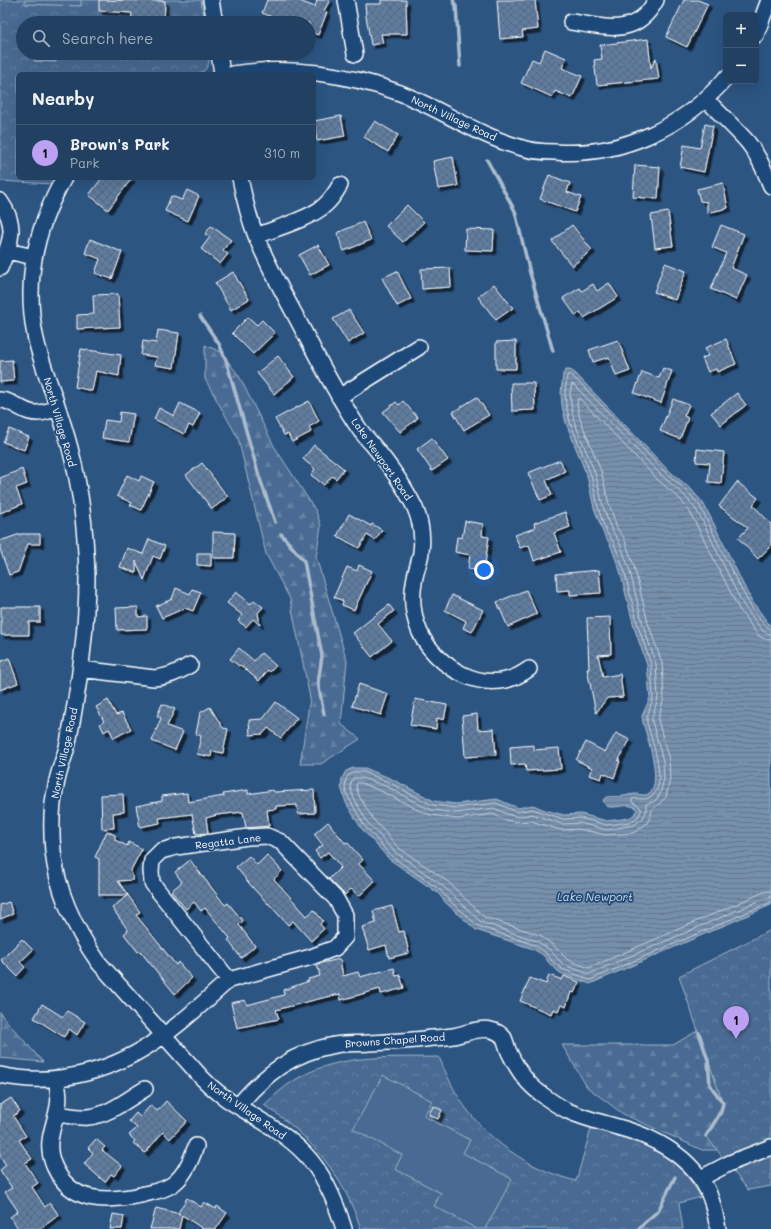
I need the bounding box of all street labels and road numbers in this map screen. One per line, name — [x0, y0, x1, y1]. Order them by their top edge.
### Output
street label: North Village Road — [409, 92, 499, 144]
street label: North Village Road — [41, 376, 79, 468]
street label: Lake Newport Road — [348, 415, 416, 503]
street label: North Village Road — [48, 706, 80, 800]
street label: Regatta Lane — [194, 830, 262, 852]
street label: Browns Chapel Road — [344, 1030, 446, 1050]
street label: North Village Road — [205, 1078, 289, 1142]

